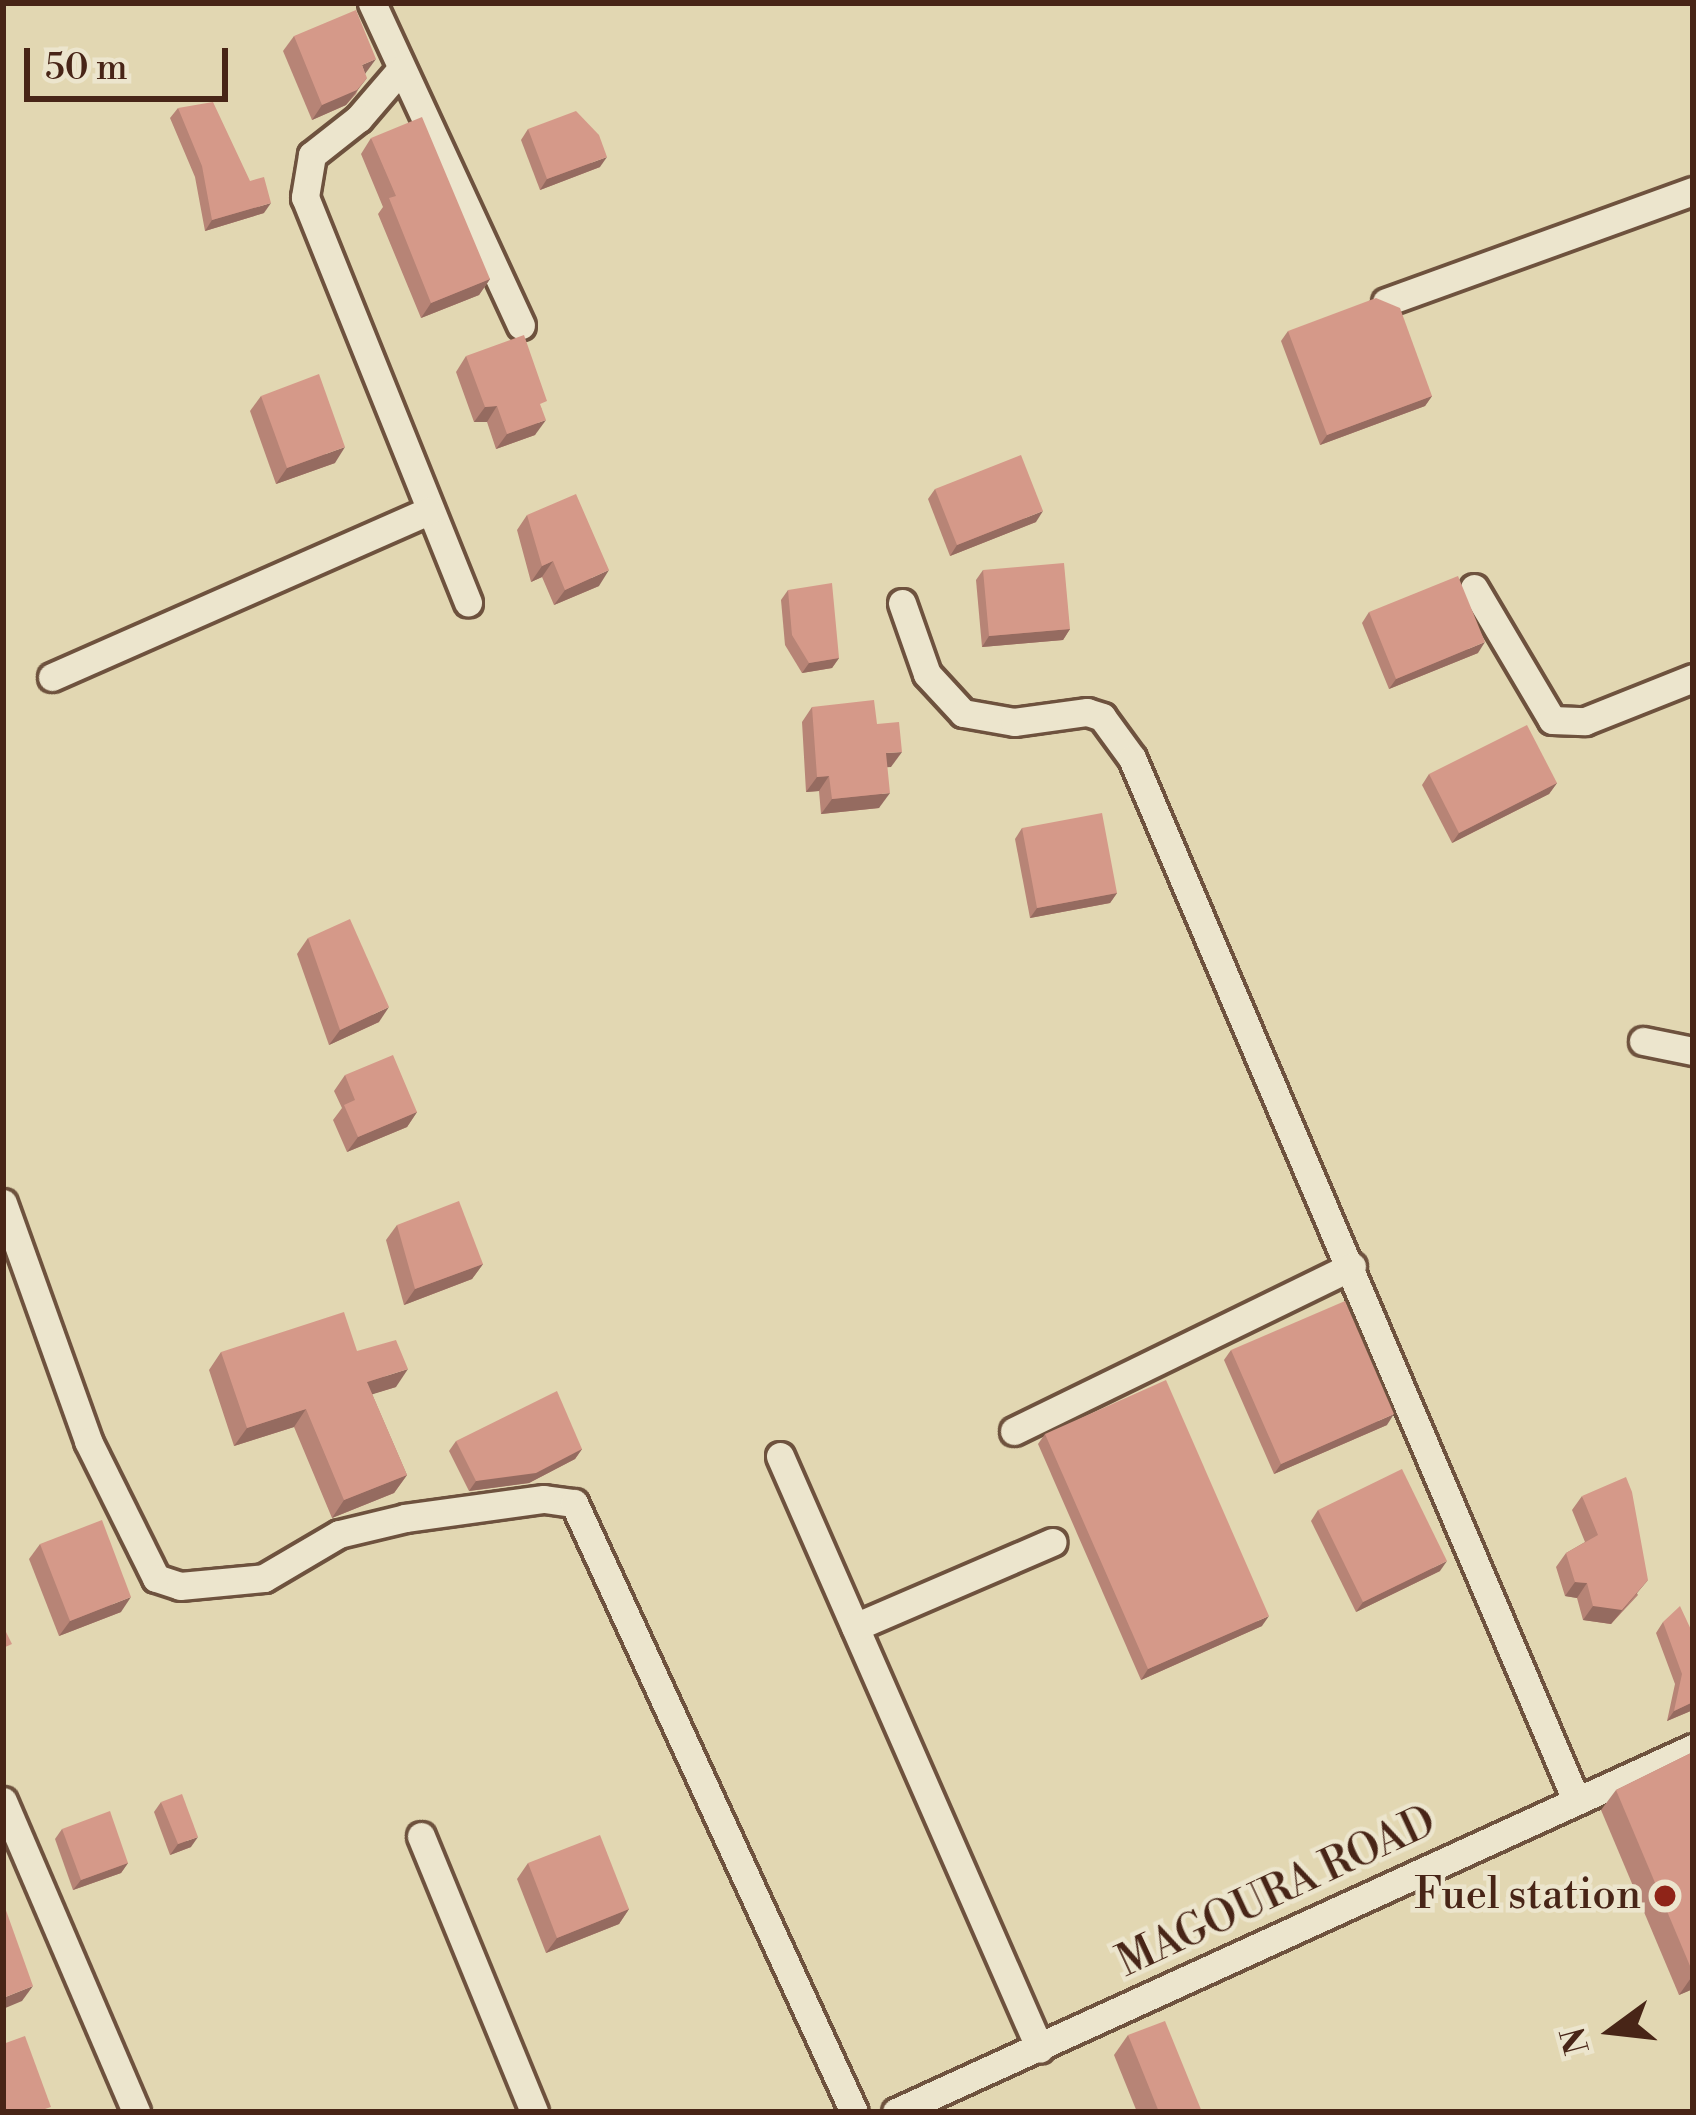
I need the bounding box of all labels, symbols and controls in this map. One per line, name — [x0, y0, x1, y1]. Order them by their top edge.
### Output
scale bar — [30, 24, 234, 98]
text: 50 m — [45, 46, 128, 91]
street label: MAGOURA ROAD — [1110, 1797, 1444, 1989]
place label: Fuel station — [1415, 1871, 1641, 1921]
marker: Fuel station — [1652, 1883, 1678, 1909]
north arrow — [1552, 1971, 1672, 2091]
text: N — [1554, 2023, 1600, 2058]

